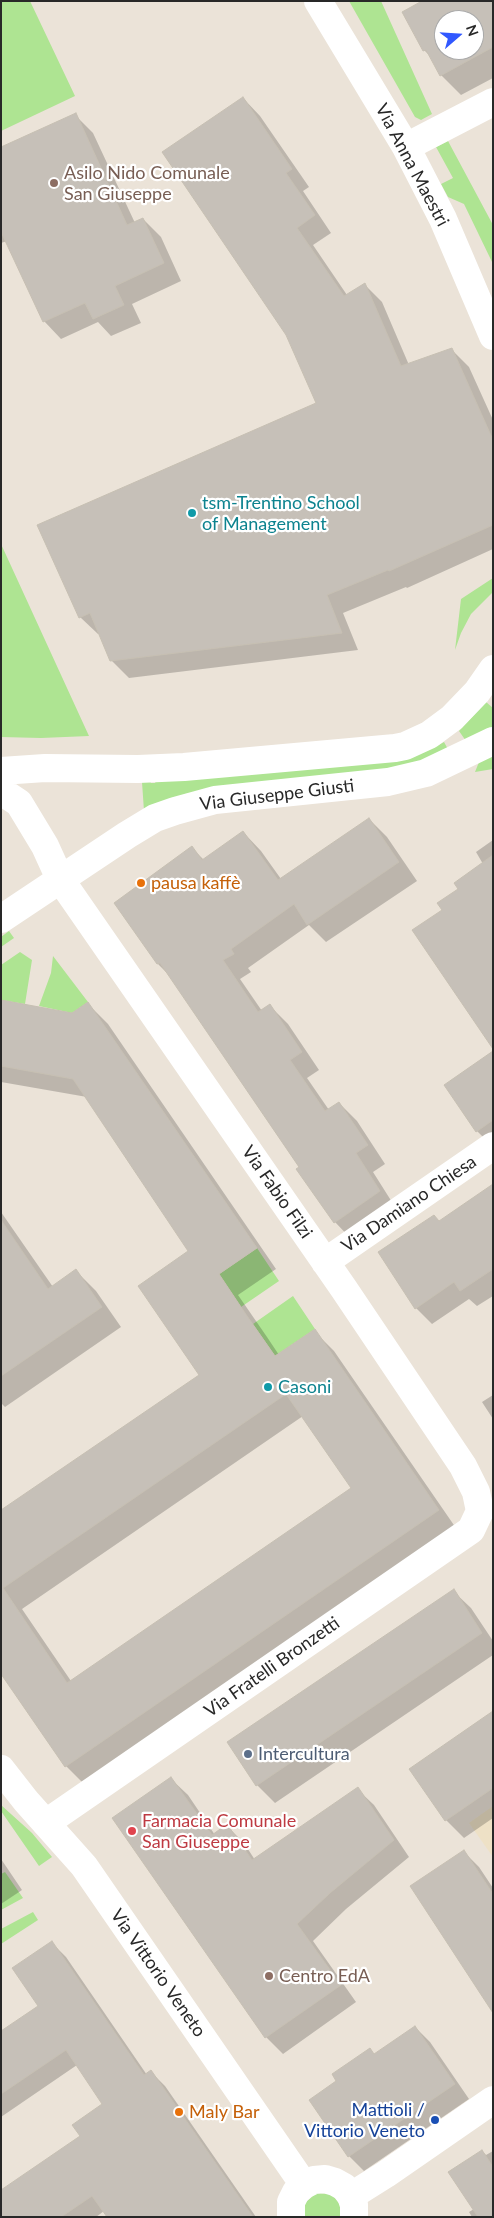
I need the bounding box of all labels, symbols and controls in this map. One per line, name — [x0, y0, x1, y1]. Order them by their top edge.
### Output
north arrow — [434, 10, 484, 60]
text: N — [463, 22, 483, 38]
street label: Via Anna Maestri — [371, 100, 453, 230]
place label: Asilo Nido Comunale San Giuseppe — [64, 162, 230, 204]
marker: Asilo Nido Comunale San Giuseppe — [48, 177, 60, 189]
place label: tsm-Trentino School of Management — [202, 492, 360, 534]
marker: tsm-Trentino School of Management — [186, 507, 198, 519]
street label: Via Giuseppe Giusti — [199, 775, 355, 815]
place label: pausa kaffè — [151, 872, 241, 894]
marker: pausa kaffè — [135, 877, 147, 889]
street label: Via Fabio Filzi — [237, 1141, 317, 1243]
street label: Via Damiano Chiesa — [337, 1151, 481, 1257]
place label: Casoni — [278, 1376, 331, 1398]
marker: Casoni — [262, 1381, 274, 1393]
street label: Via Fratelli Bronzetti — [200, 1612, 344, 1722]
place label: Intercultura — [258, 1743, 350, 1765]
marker: Intercultura — [242, 1748, 254, 1760]
place label: Farmacia Comunale San Giuseppe — [142, 1810, 296, 1852]
marker: Farmacia Comunale San Giuseppe — [126, 1825, 138, 1837]
street label: Via Vittorio Veneto — [106, 1905, 210, 2041]
place label: Centro EdA — [279, 1965, 370, 1987]
marker: Centro EdA — [263, 1970, 275, 1982]
place label: Mattioli / Vittorio Veneto — [304, 2099, 425, 2142]
place label: Maly Bar — [189, 2101, 260, 2123]
marker: Maly Bar — [173, 2106, 185, 2118]
marker: Mattioli / Vittorio Veneto — [429, 2114, 441, 2126]

